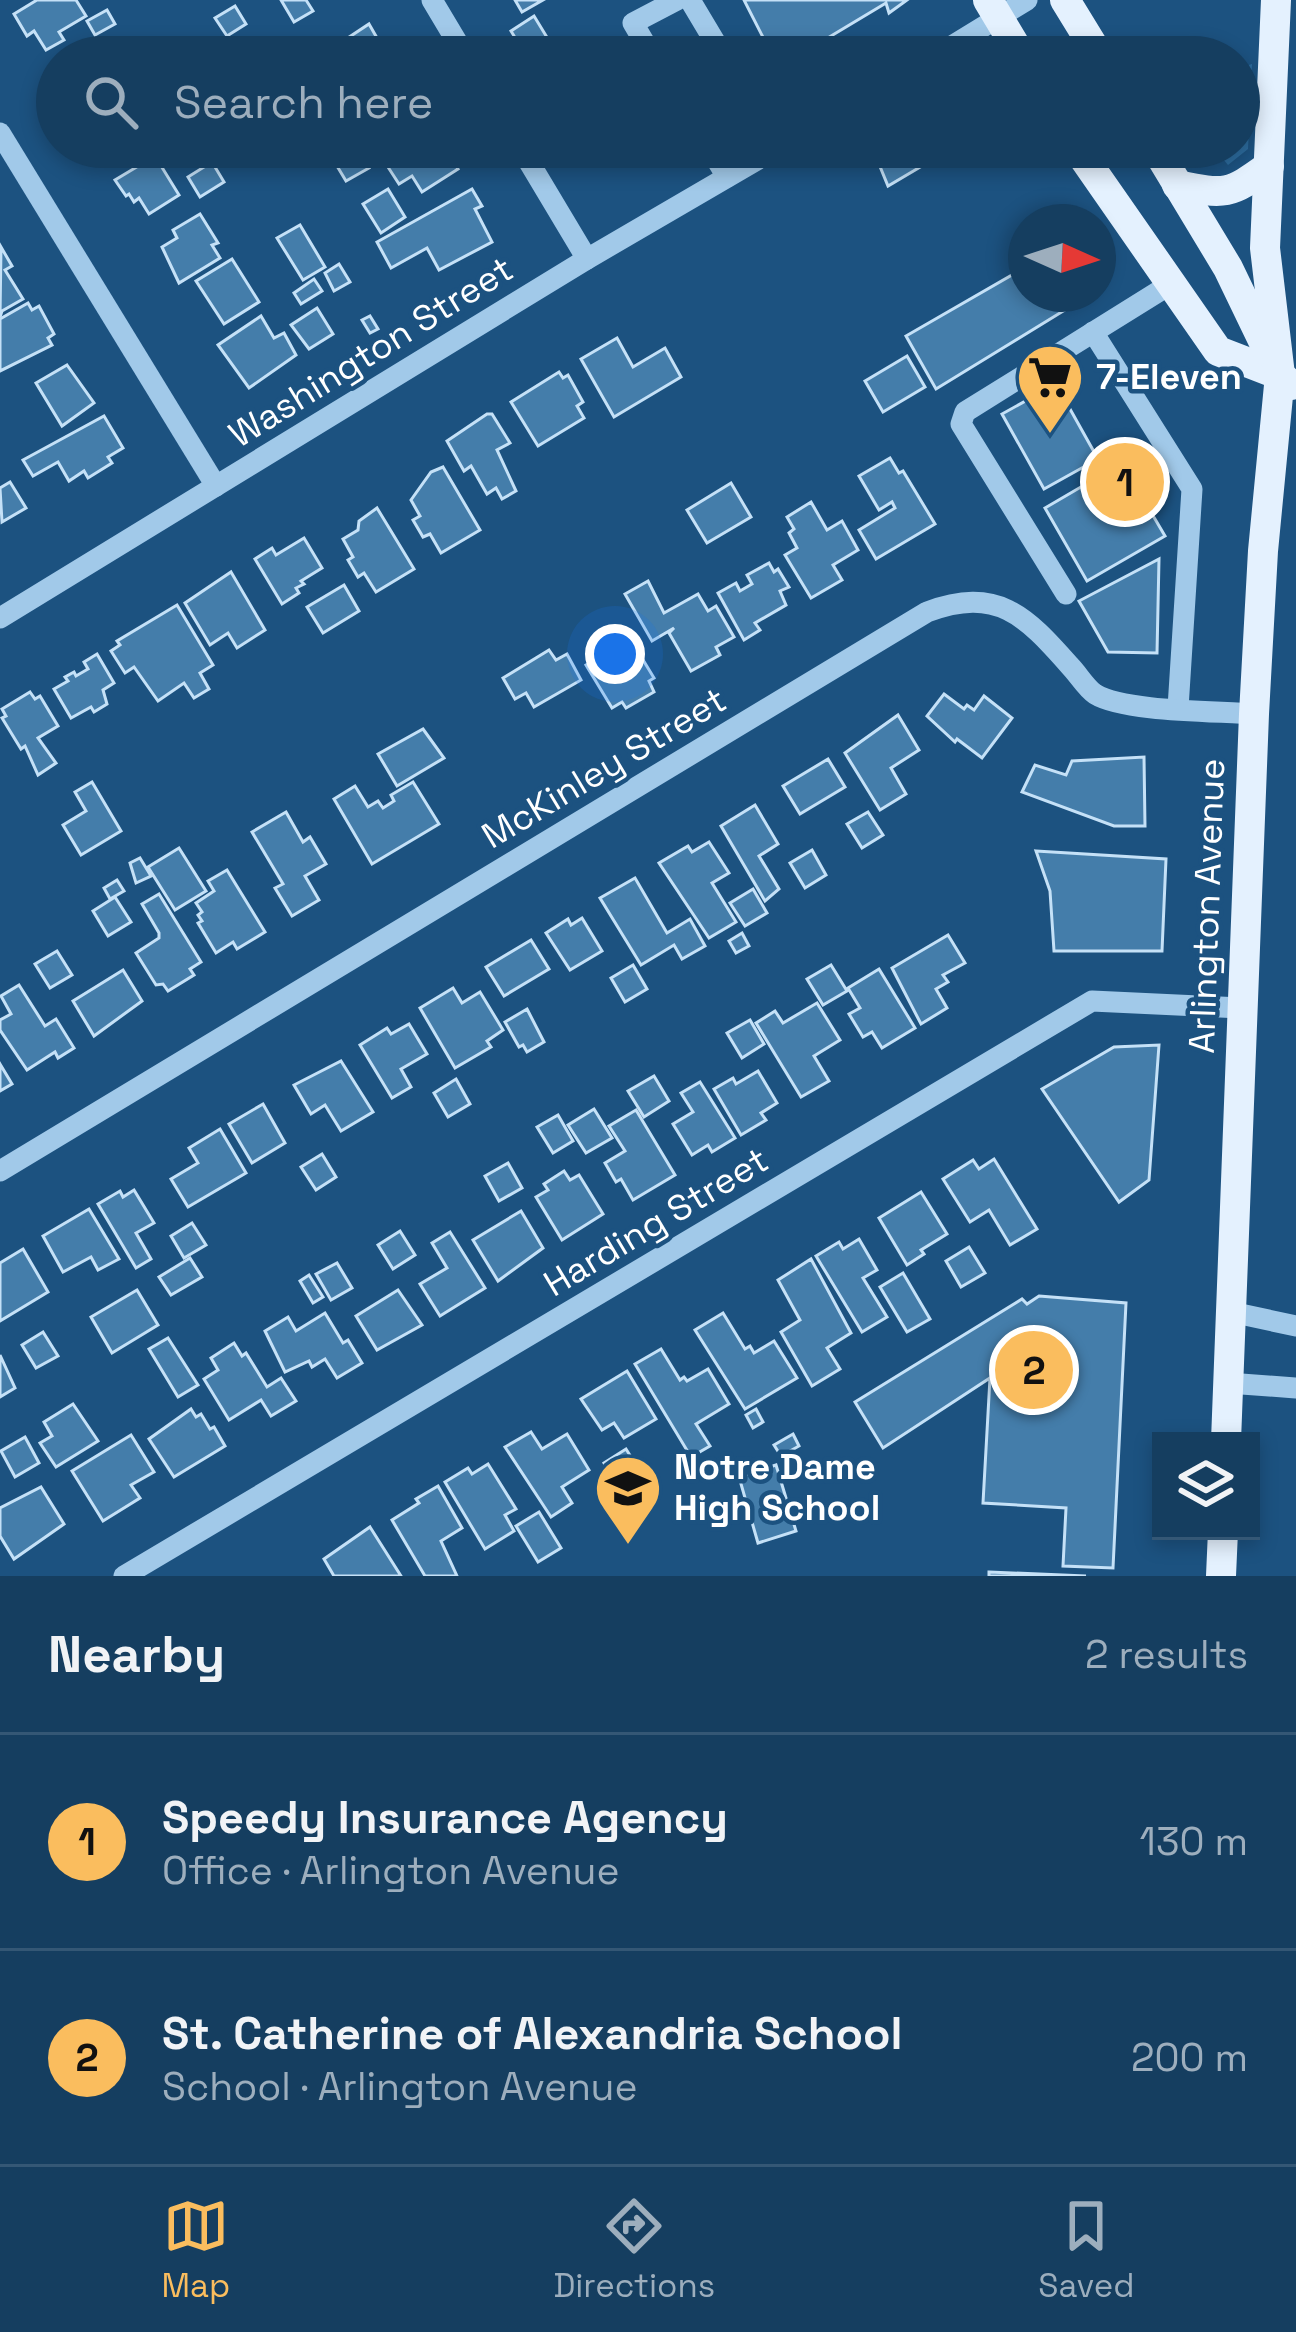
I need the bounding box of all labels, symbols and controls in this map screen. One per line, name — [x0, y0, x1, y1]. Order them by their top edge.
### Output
search box — [36, 36, 1260, 168]
icon: search — [78, 69, 144, 135]
text: Search here — [174, 74, 433, 131]
north arrow — [1008, 204, 1116, 312]
street label: Washington Street — [220, 246, 522, 458]
supermarket icon: 7-Eleven — [1015, 342, 1085, 436]
place label: 7-Eleven — [1096, 354, 1242, 400]
pin: 1 — [1086, 437, 1164, 527]
your location — [585, 624, 645, 684]
street label: McKinley Street — [473, 677, 735, 859]
street label: Arlington Avenue — [1179, 758, 1235, 1054]
street label: Harding Street — [535, 1137, 777, 1307]
pin: 2 — [995, 1325, 1073, 1415]
map controls — [1152, 1432, 1260, 1540]
button: layers — [1152, 1432, 1260, 1540]
place label: Notre Dame High School — [674, 1444, 880, 1531]
school or university icon: Notre Dame High School — [593, 1453, 663, 1547]
text: Nearby — [48, 1622, 225, 1687]
text: 2 results — [1085, 1630, 1248, 1679]
text: Speedy Insurance Agency — [162, 1789, 728, 1846]
text: 1 — [78, 1817, 96, 1866]
text: 130 m — [1140, 1817, 1248, 1866]
text: Office · Arlington Avenue — [162, 1846, 620, 1895]
text: St. Catherine of Alexandria School — [162, 2005, 902, 2062]
text: 2 — [75, 2033, 99, 2082]
text: 200 m — [1131, 2033, 1248, 2082]
text: School · Arlington Avenue — [162, 2062, 638, 2111]
tab: Map — [162, 2193, 230, 2307]
tab: Directions — [553, 2193, 715, 2307]
tab: Saved — [1038, 2193, 1134, 2307]

